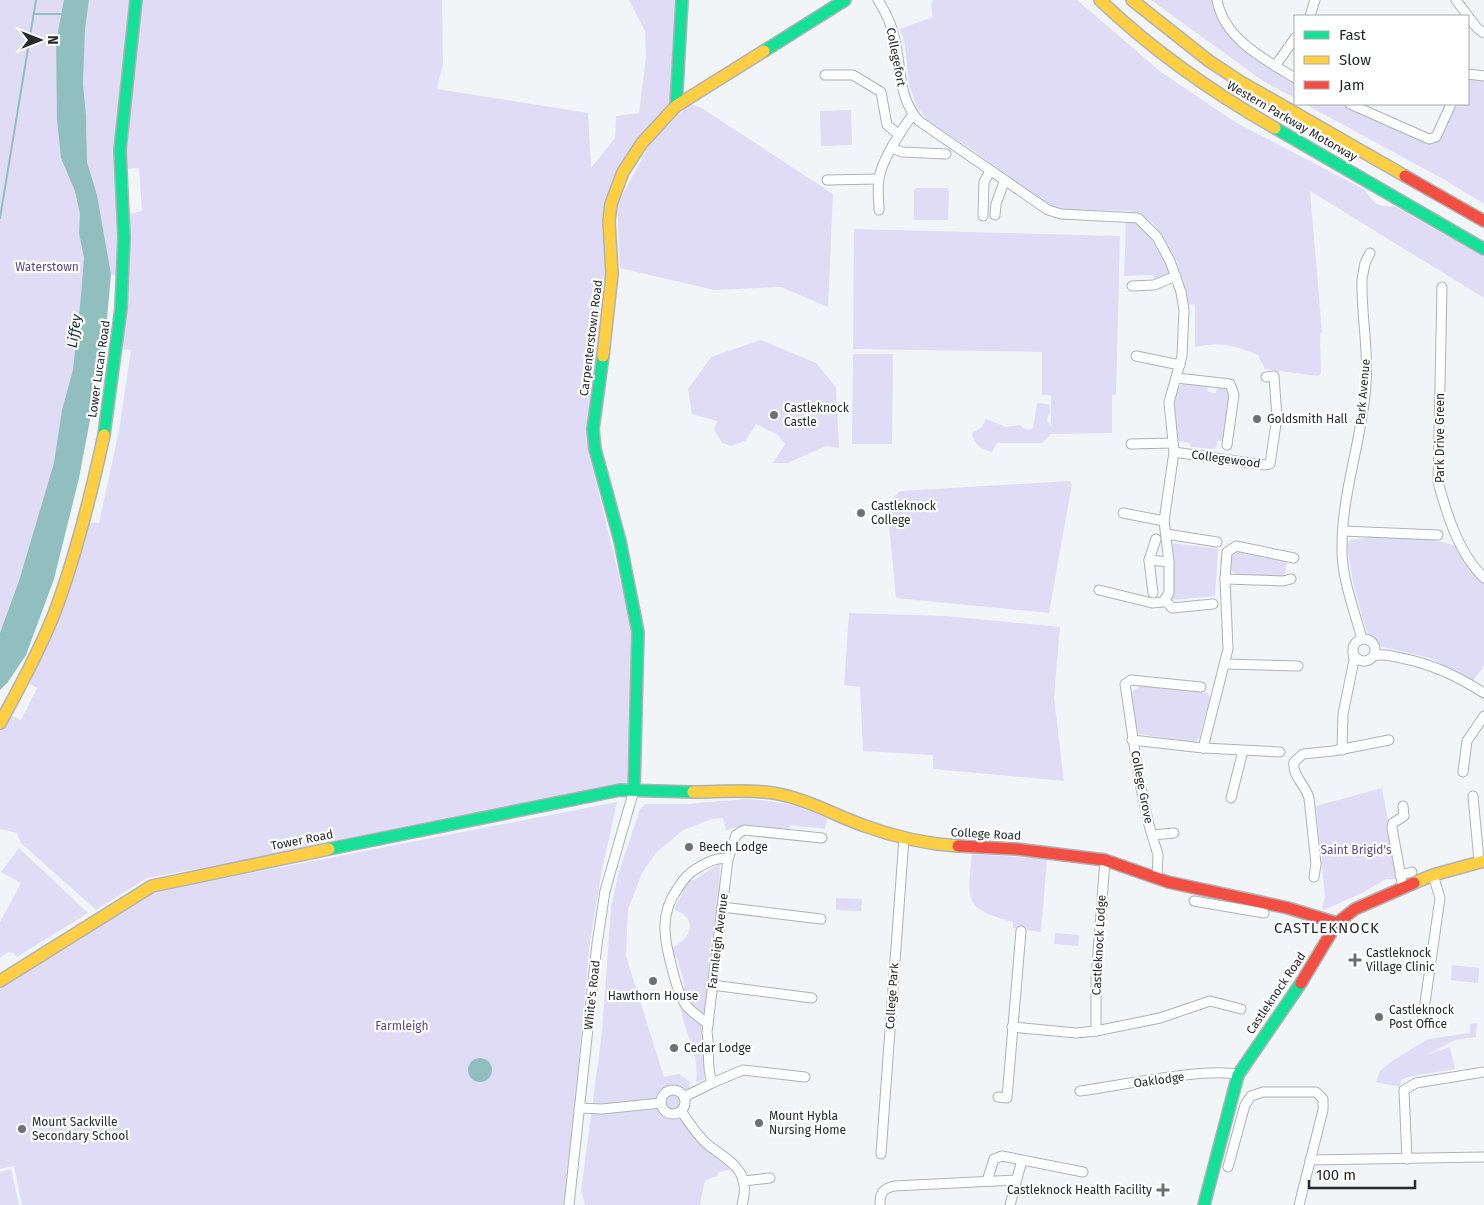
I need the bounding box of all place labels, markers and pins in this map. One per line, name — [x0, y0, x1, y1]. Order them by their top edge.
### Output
place label: Castleknock Castle — [784, 401, 850, 429]
marker: Castleknock Castle — [768, 409, 780, 421]
place label: Goldsmith Hall — [1267, 412, 1348, 426]
marker: Goldsmith Hall — [1251, 413, 1263, 425]
place label: Castleknock College — [871, 499, 937, 527]
marker: Castleknock College — [855, 507, 867, 519]
place label: Beech Lodge — [699, 840, 768, 854]
marker: Beech Lodge — [683, 841, 695, 853]
place label: Castleknock Village Clinic — [1366, 946, 1435, 974]
marker: Castleknock Village Clinic — [1348, 953, 1362, 967]
marker: Hawthorn House — [647, 975, 659, 987]
place label: Hawthorn House — [608, 989, 698, 1003]
place label: Castleknock Post Office — [1389, 1003, 1455, 1031]
marker: Castleknock Post Office — [1373, 1011, 1385, 1023]
place label: Cedar Lodge — [684, 1041, 751, 1055]
marker: Cedar Lodge — [668, 1042, 680, 1054]
place label: Mount Hybla Nursing Home — [769, 1109, 846, 1137]
place label: Mount Sackville Secondary School — [32, 1115, 129, 1143]
marker: Mount Hybla Nursing Home — [753, 1117, 765, 1129]
marker: Mount Sackville Secondary School — [16, 1123, 28, 1135]
place label: Castleknock Health Facility — [1007, 1183, 1152, 1197]
marker: Castleknock Health Facility — [1156, 1183, 1170, 1197]

